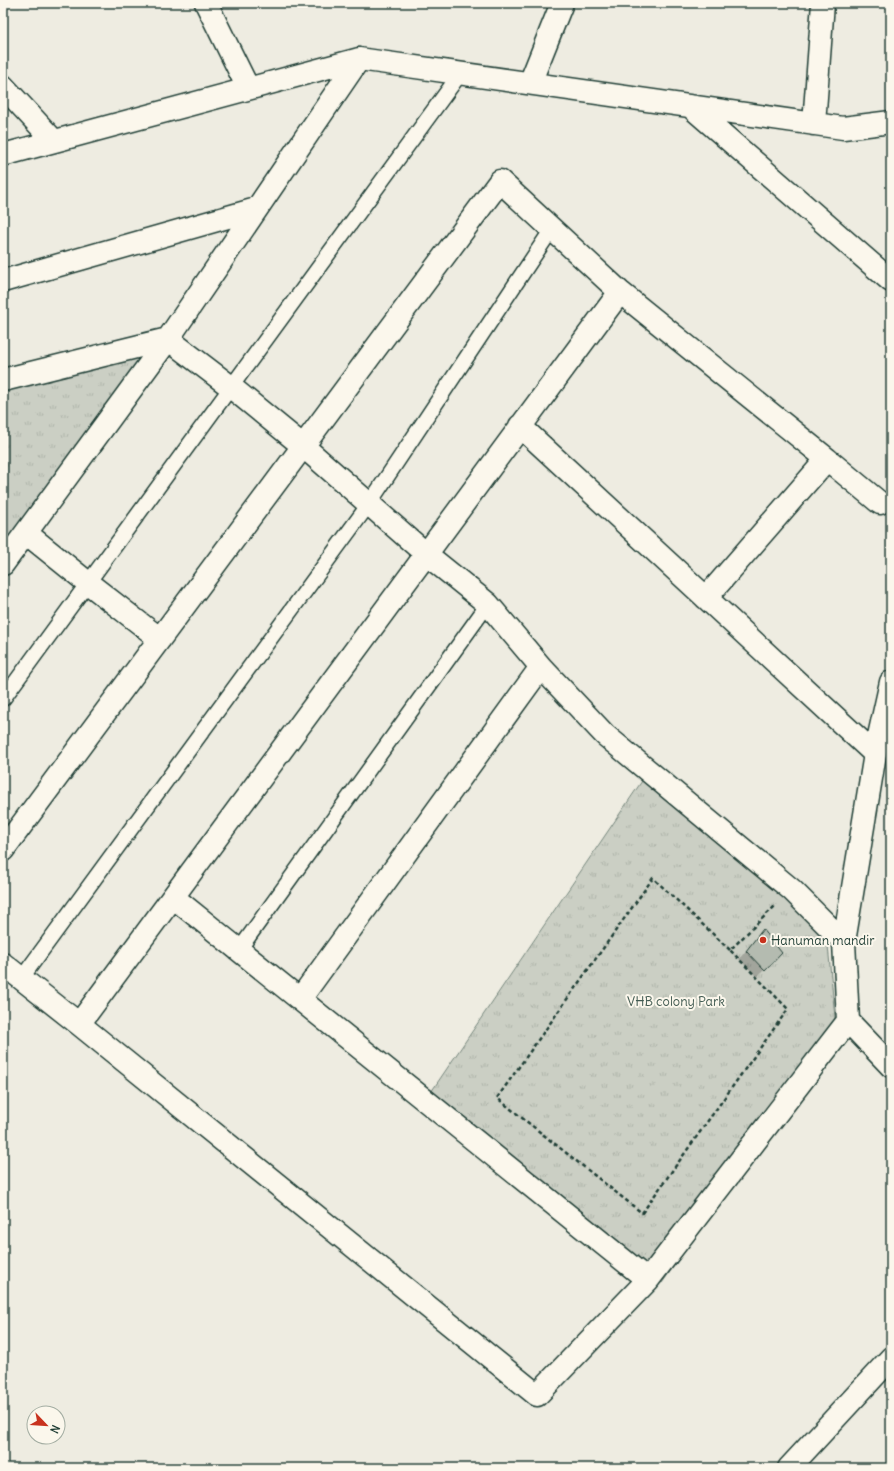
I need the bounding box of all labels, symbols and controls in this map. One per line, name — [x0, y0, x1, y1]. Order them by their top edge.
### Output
place label: Hanuman mandir — [771, 932, 875, 949]
marker: Hanuman mandir — [758, 935, 768, 945]
park label: VHB colony Park — [627, 993, 725, 1010]
north arrow — [26, 1405, 66, 1445]
text: N — [47, 1423, 63, 1436]

